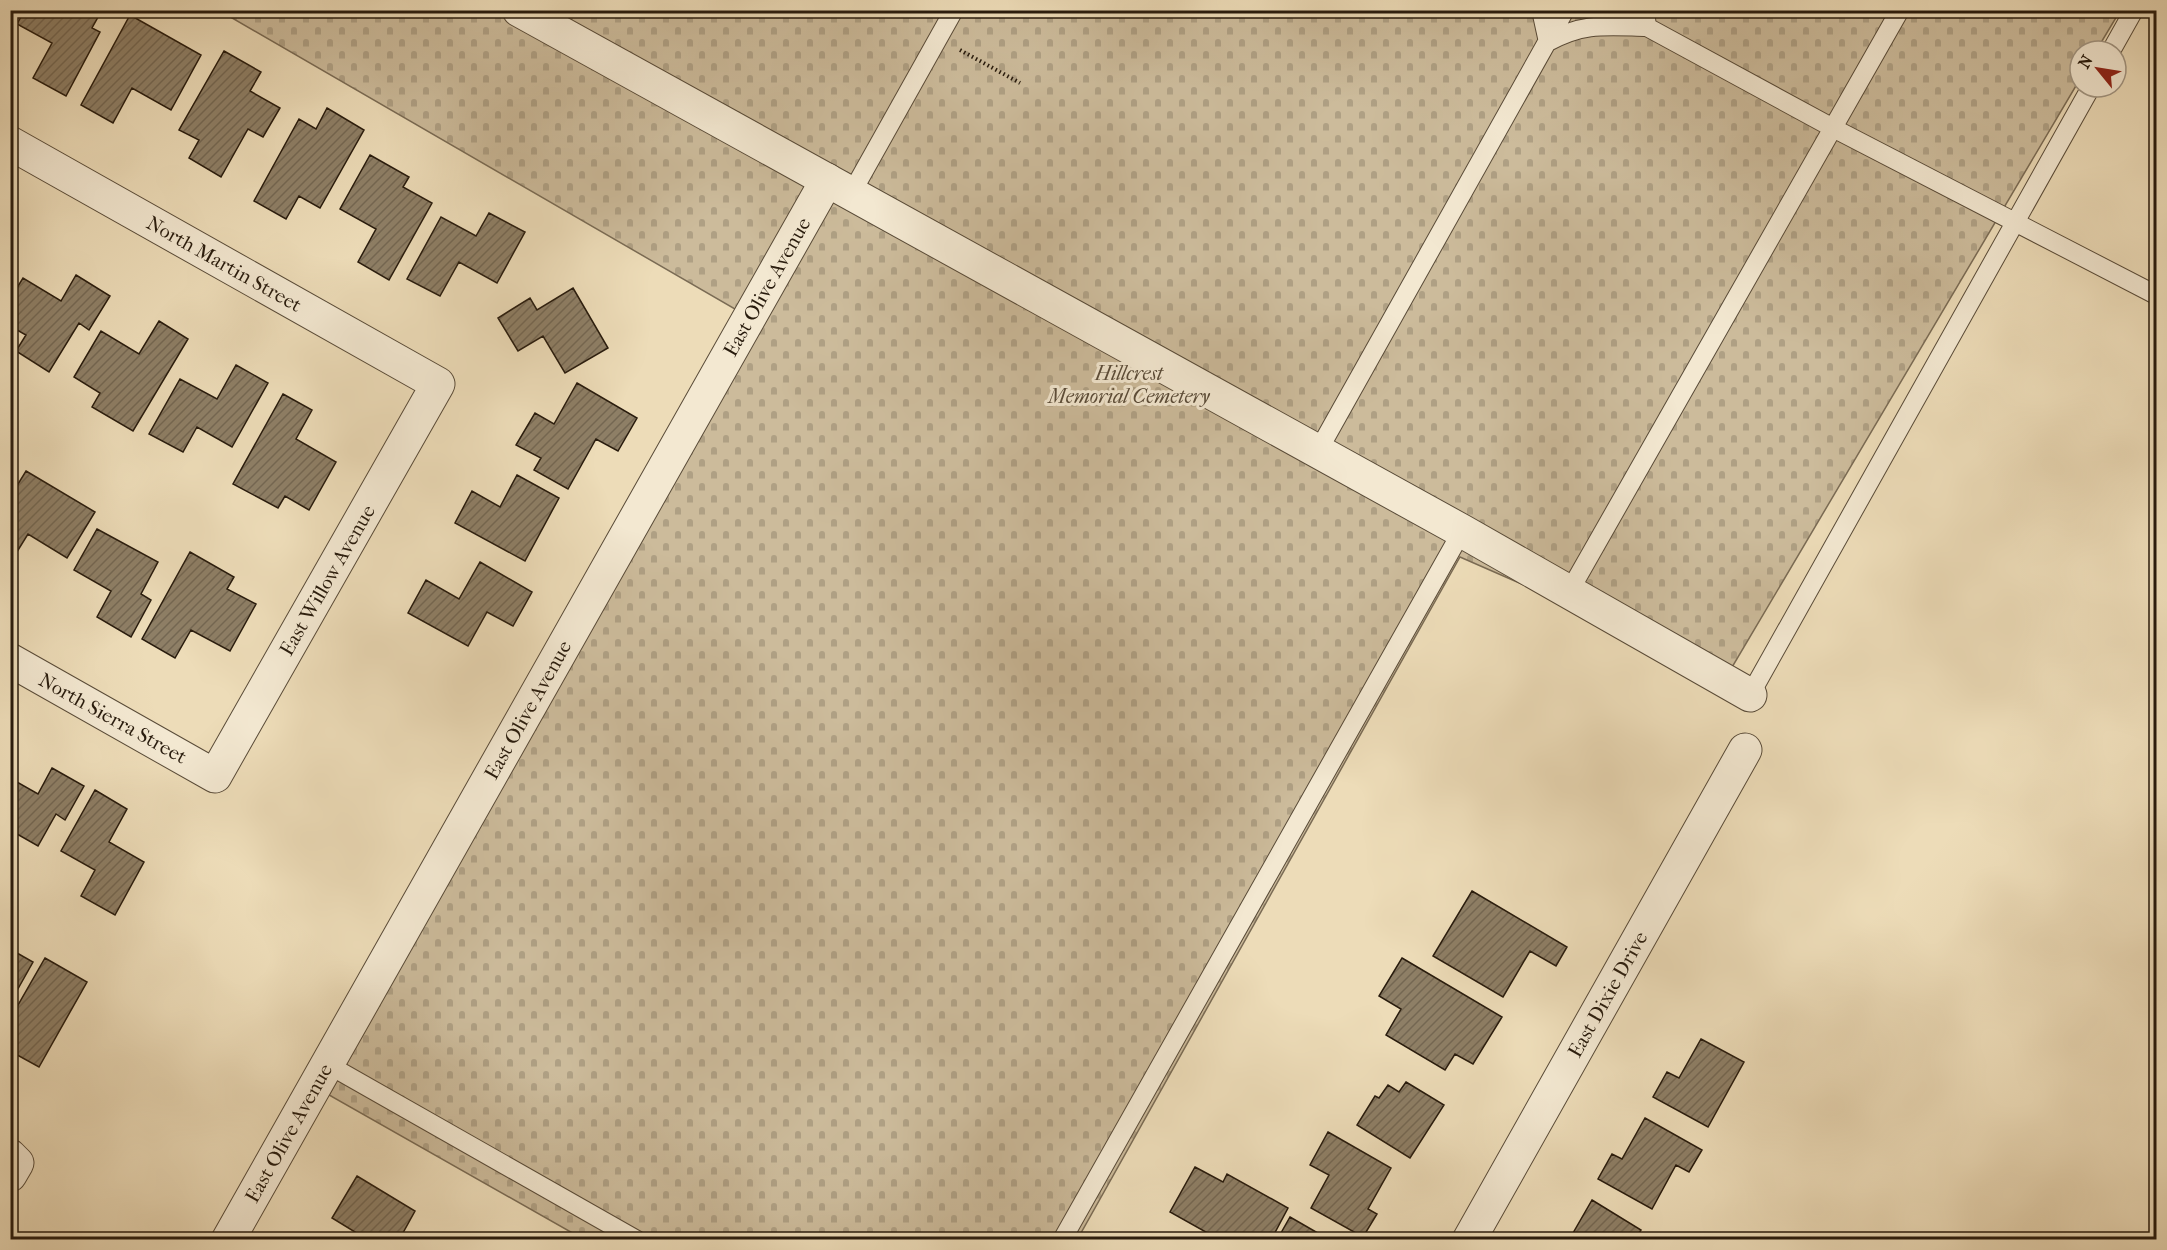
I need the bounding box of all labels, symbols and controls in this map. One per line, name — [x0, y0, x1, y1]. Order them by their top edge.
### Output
north arrow — [2068, 39, 2128, 99]
text: N — [2074, 51, 2097, 72]
street label: North Martin Street — [143, 211, 306, 317]
street label: East Olive Avenue — [719, 213, 816, 360]
park label: Hillcrest Memorial Cemetery — [1046, 362, 1210, 408]
street label: East Willow Avenue — [275, 501, 380, 660]
street label: East Olive Avenue — [480, 637, 576, 783]
street label: North Sierra Street — [35, 668, 191, 769]
street label: East Dixie Drive — [1563, 927, 1652, 1062]
street label: East Olive Avenue — [241, 1060, 337, 1207]

